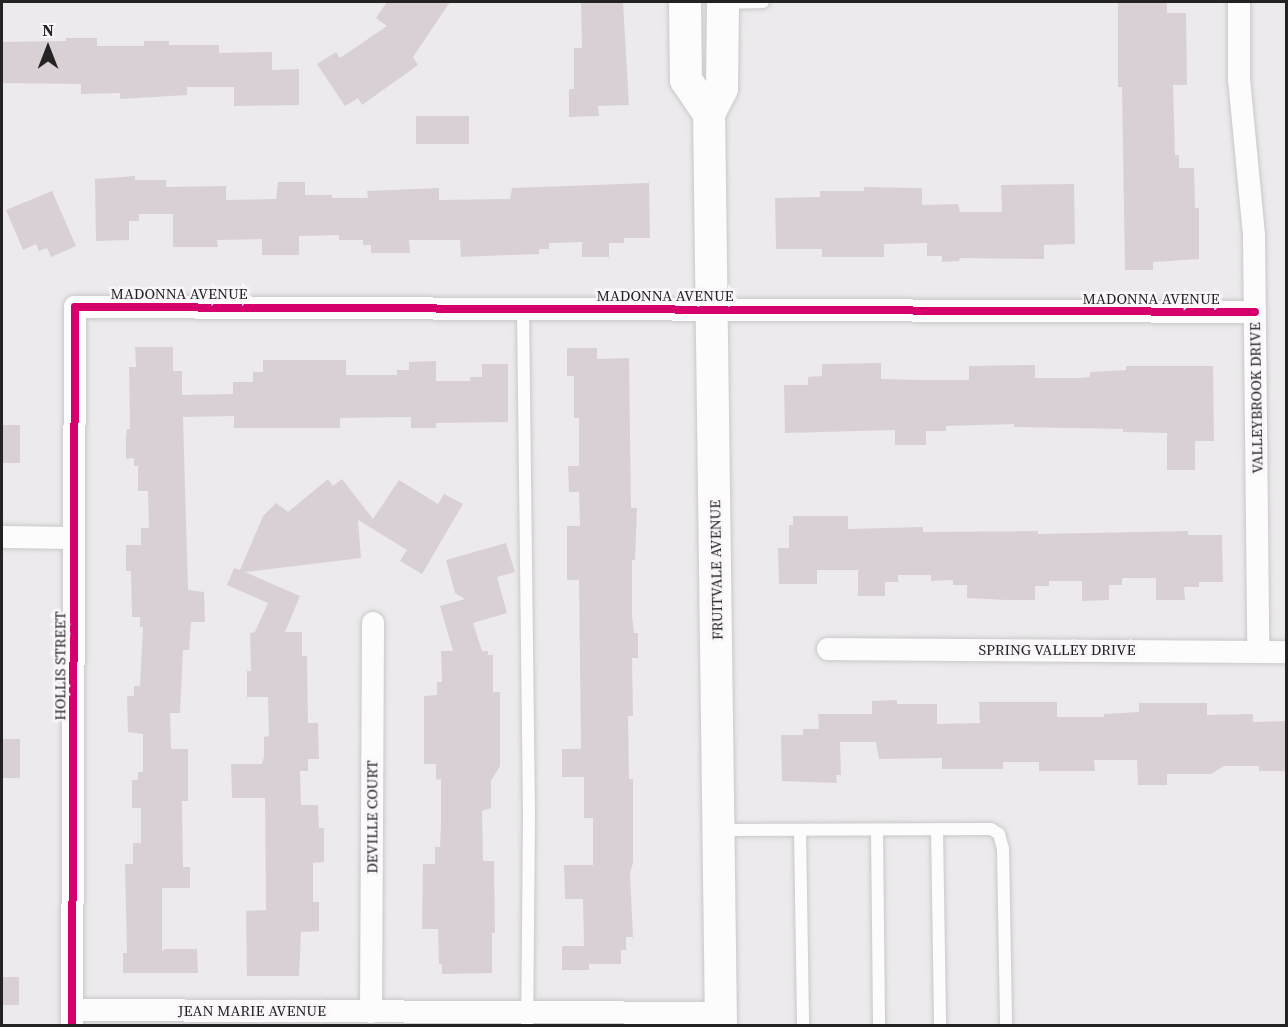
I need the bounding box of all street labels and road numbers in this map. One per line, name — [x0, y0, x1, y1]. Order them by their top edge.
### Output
street label: MADONNA AVENUE — [110, 285, 248, 303]
street label: MADONNA AVENUE — [596, 287, 734, 305]
street label: MADONNA AVENUE — [1082, 290, 1220, 308]
street label: VALLEYBROOK DRIVE — [1246, 322, 1266, 474]
street label: FRUITVALE AVENUE — [706, 500, 726, 640]
street label: HOLLIS STREET — [51, 611, 69, 721]
street label: SPRING VALLEY DRIVE — [978, 641, 1136, 659]
street label: DEVILLE COURT — [363, 760, 381, 874]
street label: JEAN MARIE AVENUE — [178, 1002, 326, 1020]

